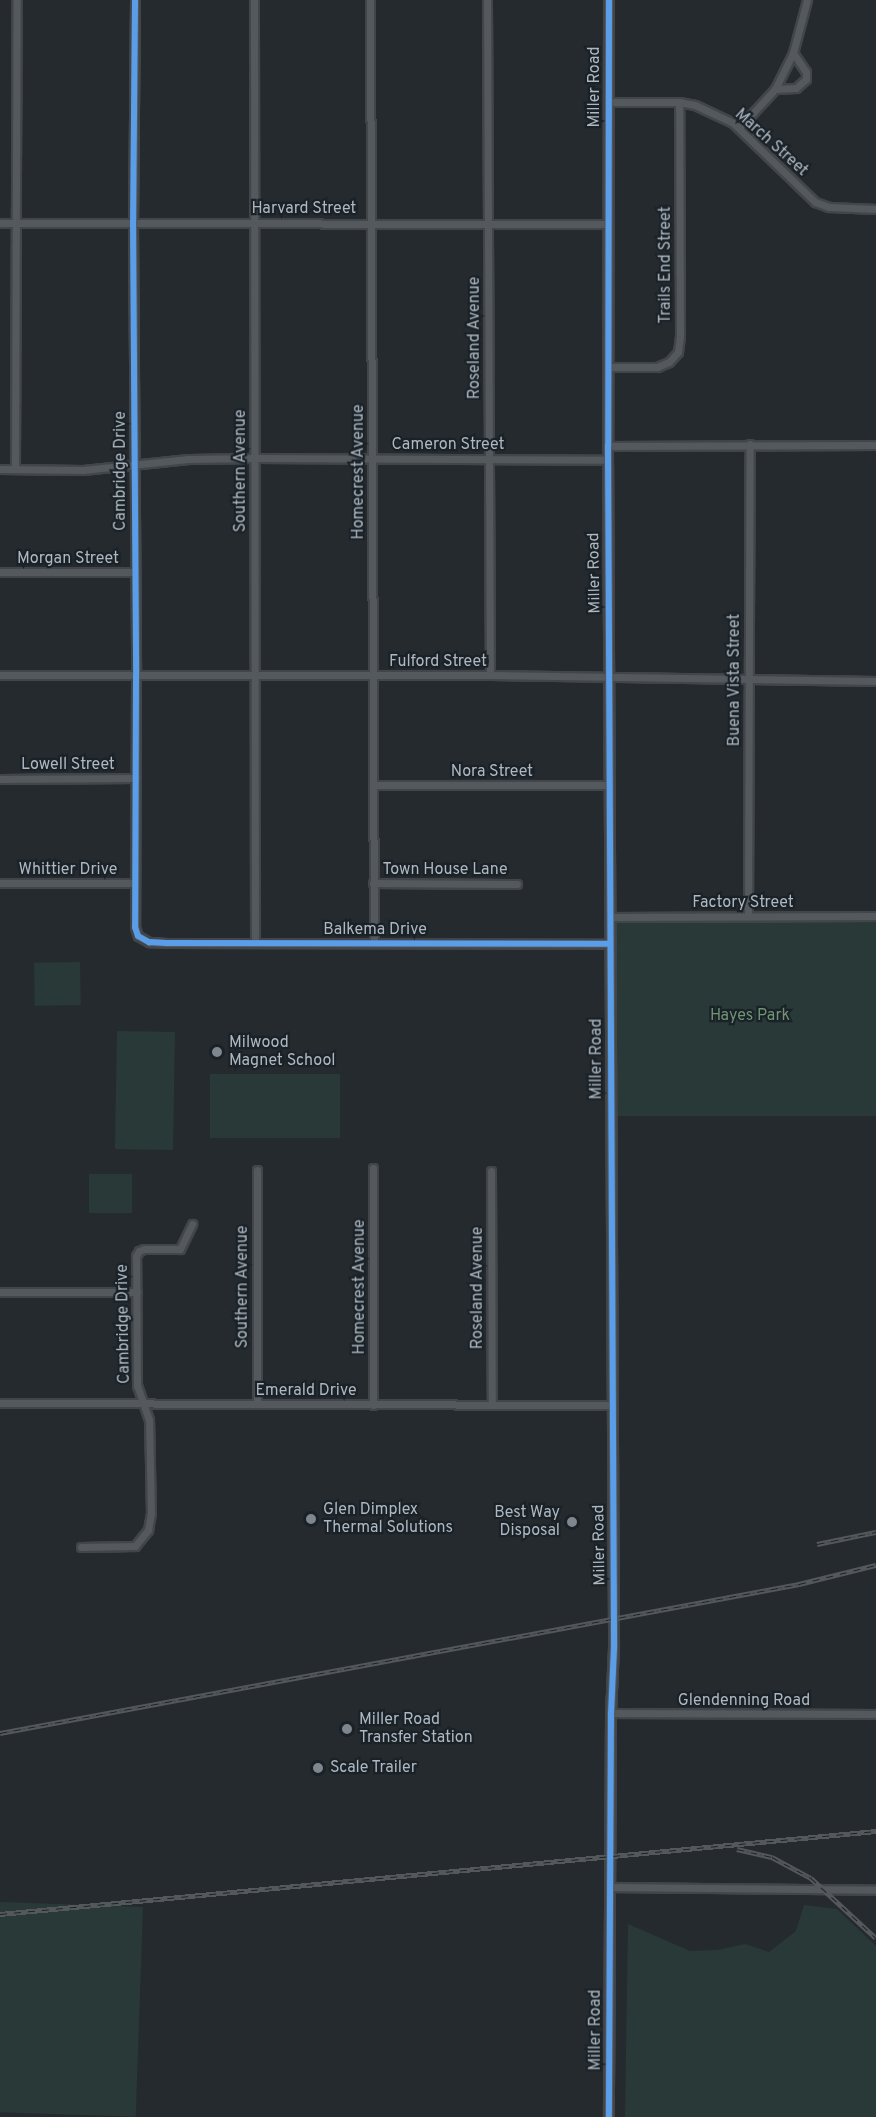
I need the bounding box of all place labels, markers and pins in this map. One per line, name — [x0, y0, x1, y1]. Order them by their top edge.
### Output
place label: Milwood Magnet School — [229, 1033, 336, 1071]
marker: Milwood Magnet School — [210, 1045, 224, 1059]
place label: Glen Dimplex Thermal Solutions — [323, 1500, 453, 1538]
place label: Best Way Disposal — [494, 1503, 560, 1541]
marker: Glen Dimplex Thermal Solutions — [304, 1512, 318, 1526]
marker: Best Way Disposal — [565, 1515, 579, 1529]
place label: Miller Road Transfer Station — [359, 1710, 473, 1748]
marker: Miller Road Transfer Station — [340, 1722, 354, 1736]
place label: Scale Trailer — [330, 1758, 418, 1778]
marker: Scale Trailer — [311, 1761, 325, 1775]

